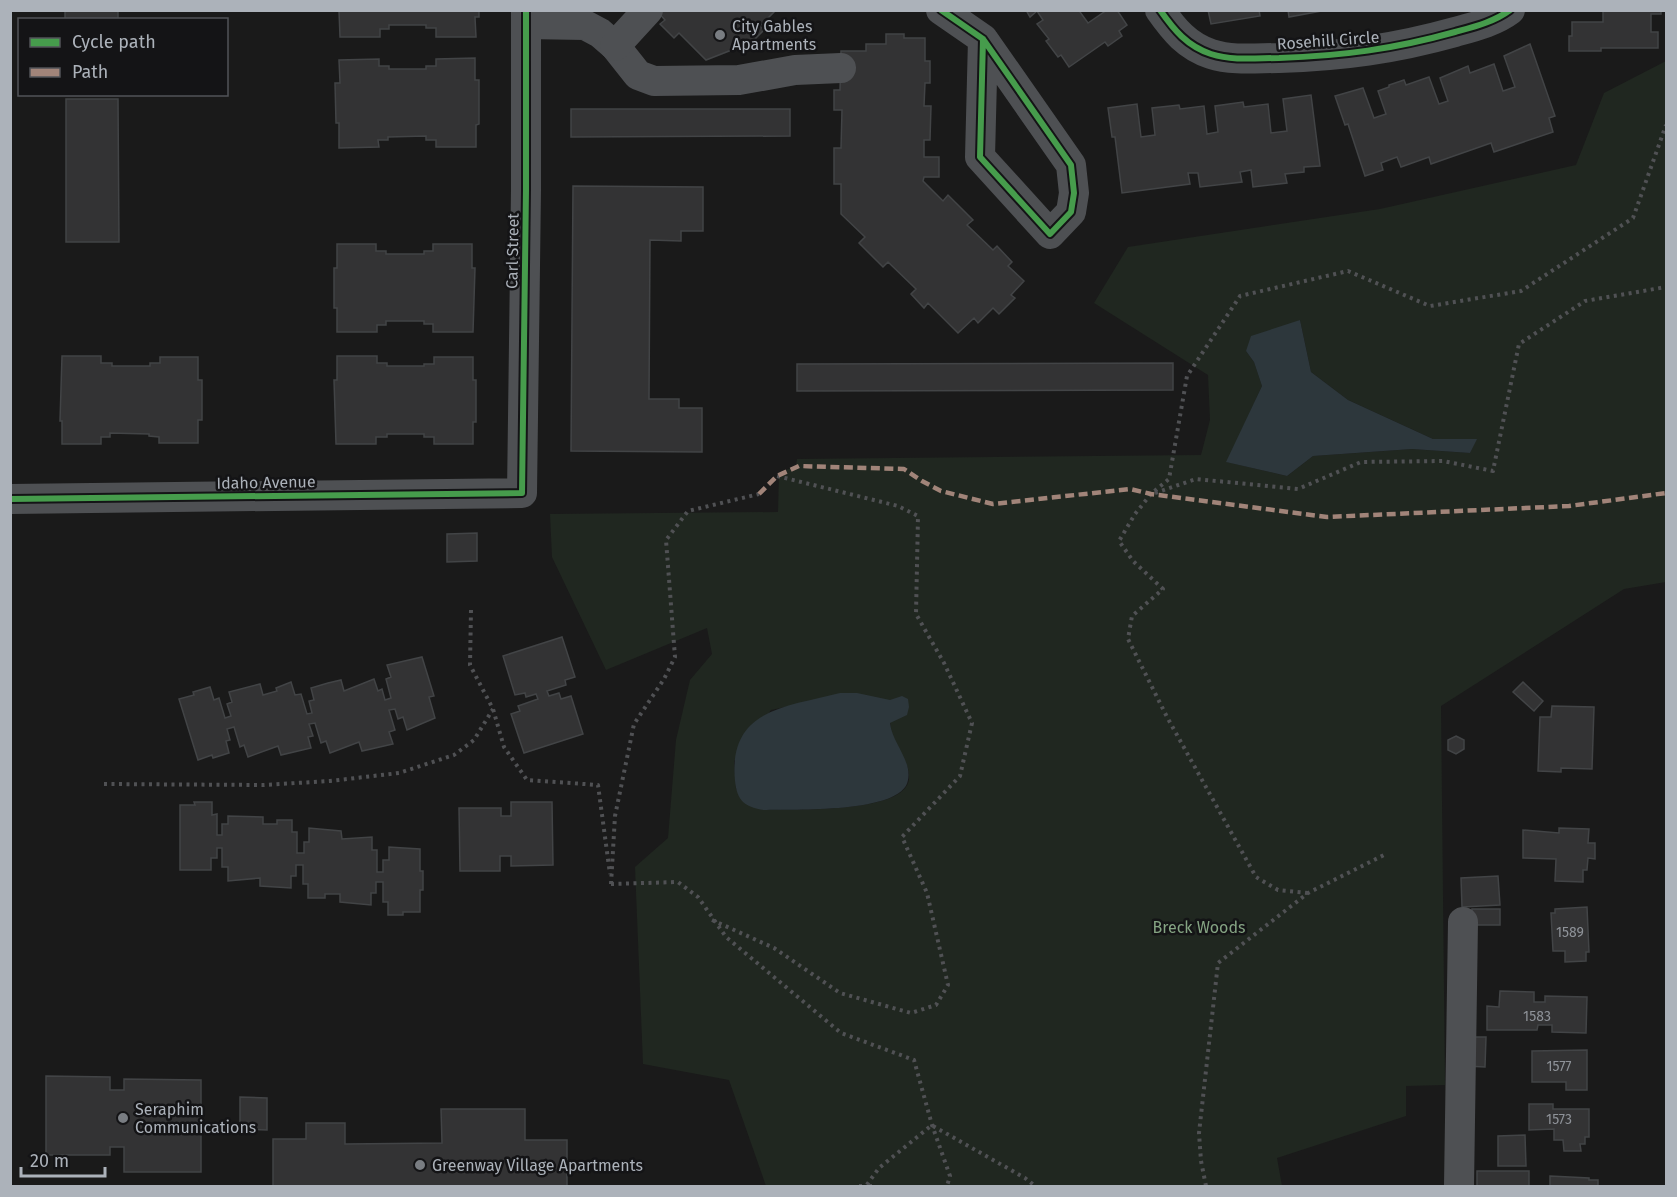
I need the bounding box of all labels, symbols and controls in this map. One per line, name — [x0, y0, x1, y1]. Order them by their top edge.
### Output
place label: City Gables Apartments — [732, 17, 816, 54]
legend — [18, 18, 228, 96]
street label: Rosehill Circle — [1276, 27, 1380, 54]
marker: City Gables Apartments — [713, 28, 727, 42]
text: Cycle path — [72, 31, 156, 53]
text: Path — [72, 61, 108, 83]
street label: Carl Street — [502, 213, 523, 289]
street label: Idaho Avenue — [216, 472, 316, 493]
park label: Breck Woods — [1152, 918, 1246, 937]
house number: 1589 — [1556, 924, 1584, 941]
house number: 1583 — [1523, 1008, 1551, 1025]
house number: 1577 — [1546, 1058, 1572, 1075]
place label: Seraphim Communications — [135, 1100, 256, 1137]
marker: Seraphim Communications — [116, 1111, 130, 1125]
house number: 1573 — [1546, 1111, 1572, 1128]
scale bar — [21, 1140, 105, 1178]
text: 20 m — [30, 1150, 69, 1172]
place label: Greenway Village Apartments — [432, 1156, 643, 1175]
marker: Greenway Village Apartments — [413, 1158, 427, 1172]

